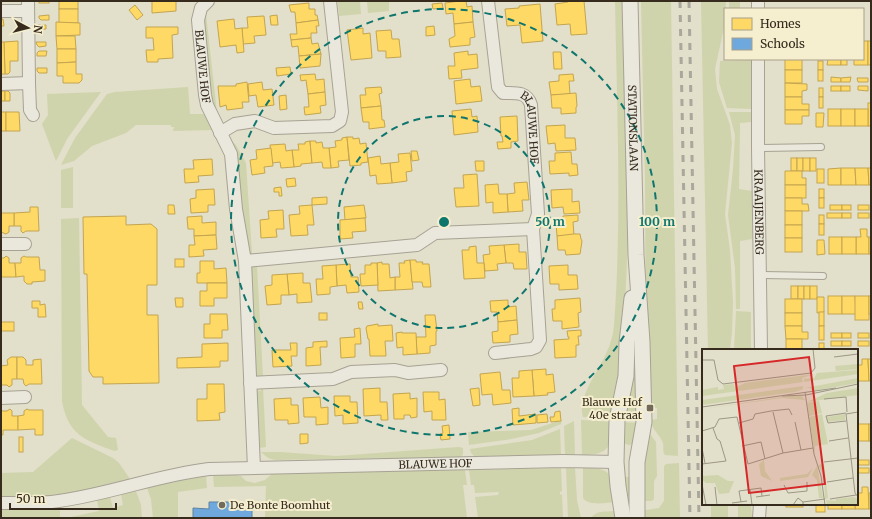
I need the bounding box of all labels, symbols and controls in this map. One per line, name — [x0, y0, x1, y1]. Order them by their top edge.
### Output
north arrow — [8, 8, 48, 48]
legend — [724, 8, 864, 60]
text: Homes — [760, 16, 801, 31]
text: N — [30, 24, 45, 35]
street label: BLAUWE HOF — [192, 29, 214, 105]
text: Schools — [760, 36, 805, 51]
street label: STATIONSLAAN — [625, 85, 641, 172]
street label: BLAUWE HOF — [518, 88, 542, 165]
street label: KRAAIJENBERG — [751, 169, 767, 255]
text: 50 m — [535, 214, 565, 229]
text: 100 m — [639, 214, 675, 229]
centre of rings — [437, 215, 451, 229]
inset map — [702, 349, 858, 505]
place label: Blauwe Hof 40e straat — [582, 395, 643, 422]
marker: Blauwe Hof 40e straat — [645, 403, 655, 413]
street label: BLAUWE HOF — [398, 456, 473, 472]
scale bar — [10, 485, 116, 511]
text: 50 m — [16, 491, 45, 506]
place label: De Bonte Boomhut — [230, 498, 331, 512]
marker: De Bonte Boomhut — [217, 500, 227, 510]

